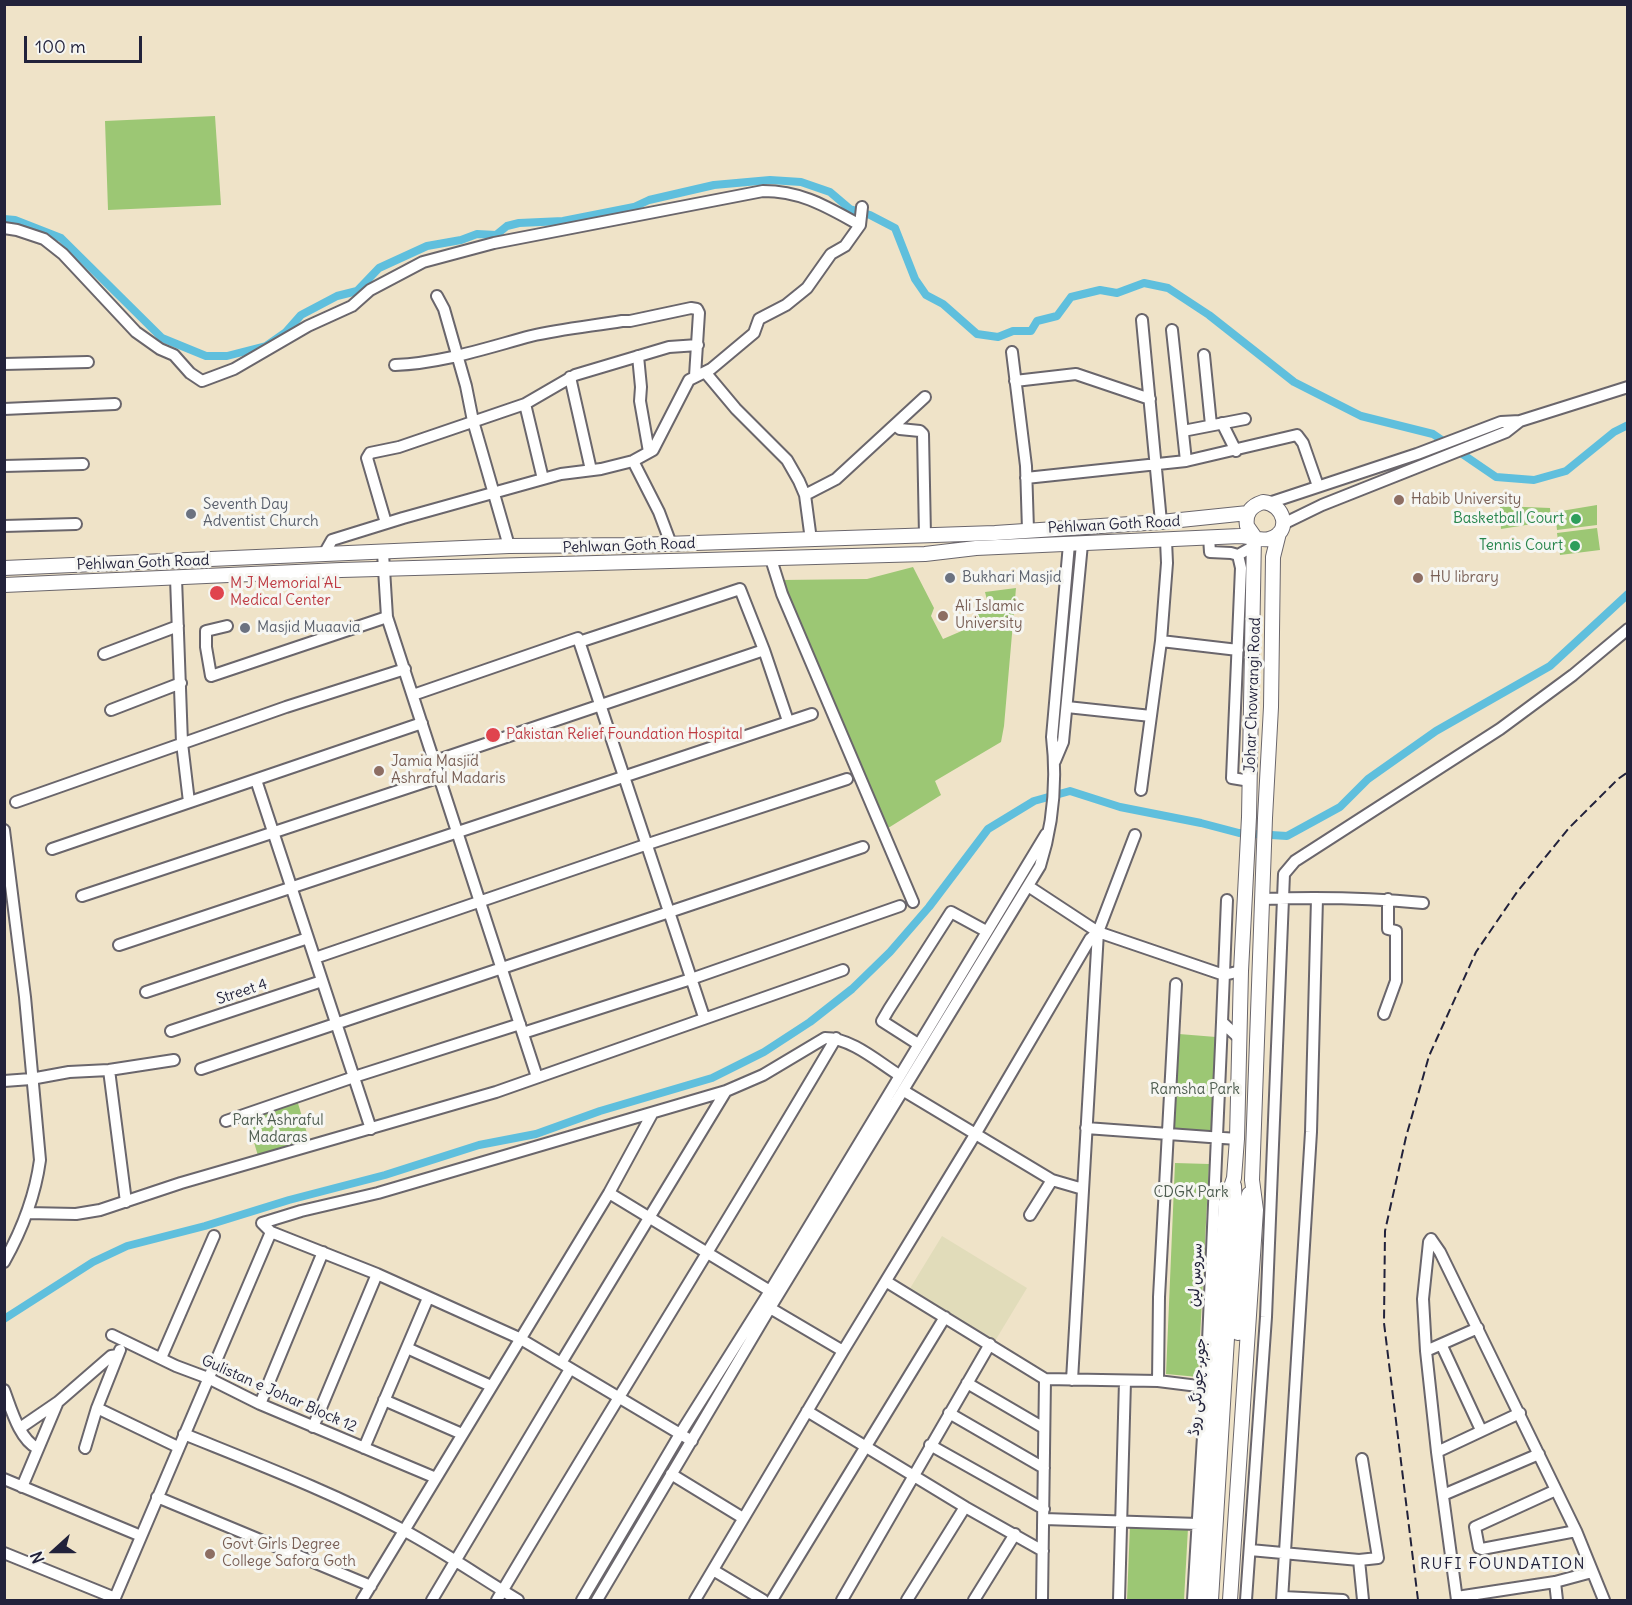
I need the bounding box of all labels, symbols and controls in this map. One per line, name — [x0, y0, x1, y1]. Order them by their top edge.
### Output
scale bar — [27, 24, 146, 62]
text: 100 m — [35, 35, 86, 58]
place label: Habib University — [1411, 491, 1521, 509]
marker: Habib University — [1392, 493, 1406, 507]
place label: Seventh Day Adventist Church — [203, 496, 319, 531]
marker: Seventh Day Adventist Church — [184, 507, 198, 521]
place label: Basketball Court — [1453, 510, 1564, 528]
marker: Basketball Court — [1569, 512, 1583, 526]
street label: Pehlwan Goth Road — [1047, 513, 1181, 537]
street label: Pehlwan Goth Road — [562, 535, 696, 557]
place label: Tennis Court — [1479, 537, 1563, 555]
marker: Tennis Court — [1568, 539, 1582, 553]
street label: Pehlwan Goth Road — [76, 552, 210, 574]
place label: Bukhari Masjid — [962, 569, 1061, 587]
place label: HU library — [1430, 569, 1499, 587]
marker: Bukhari Masjid — [943, 571, 957, 585]
marker: HU library — [1411, 571, 1425, 585]
place label: M J Memorial AL Medical Center — [230, 575, 342, 610]
marker: M J Memorial AL Medical Center — [208, 584, 226, 602]
place label: Ali Islamic University — [955, 598, 1024, 633]
marker: Ali Islamic University — [936, 609, 950, 623]
street label: Johar Chowrangi Road — [1241, 617, 1265, 773]
place label: Masjid Muaavia — [257, 619, 361, 637]
marker: Masjid Muaavia — [238, 621, 252, 635]
marker: Pakistan Relief Foundation Hospital — [484, 726, 502, 744]
place label: Pakistan Relief Foundation Hospital — [506, 726, 743, 744]
place label: Jamia Masjid Ashraful Madaris — [391, 753, 505, 788]
marker: Jamia Masjid Ashraful Madaris — [372, 764, 386, 778]
street label: Street 4 — [214, 975, 270, 1009]
park label: Ramsha Park — [1150, 1081, 1240, 1099]
park label: Park Ashraful Madaras — [232, 1112, 324, 1147]
park label: CDGK Park — [1153, 1184, 1229, 1202]
street label: سروس لین — [1185, 1243, 1207, 1307]
street label: جوہر چورنگی روڈ — [1186, 1337, 1210, 1437]
street label: Gulistan e Johar Block 12 — [198, 1352, 360, 1436]
north arrow — [24, 1521, 84, 1581]
place label: Govt Girls Degree College Safora Goth — [222, 1536, 356, 1571]
marker: Govt Girls Degree College Safora Goth — [203, 1547, 217, 1561]
text: N — [26, 1549, 49, 1566]
district label: RUFI FOUNDATION — [1420, 1554, 1586, 1574]

